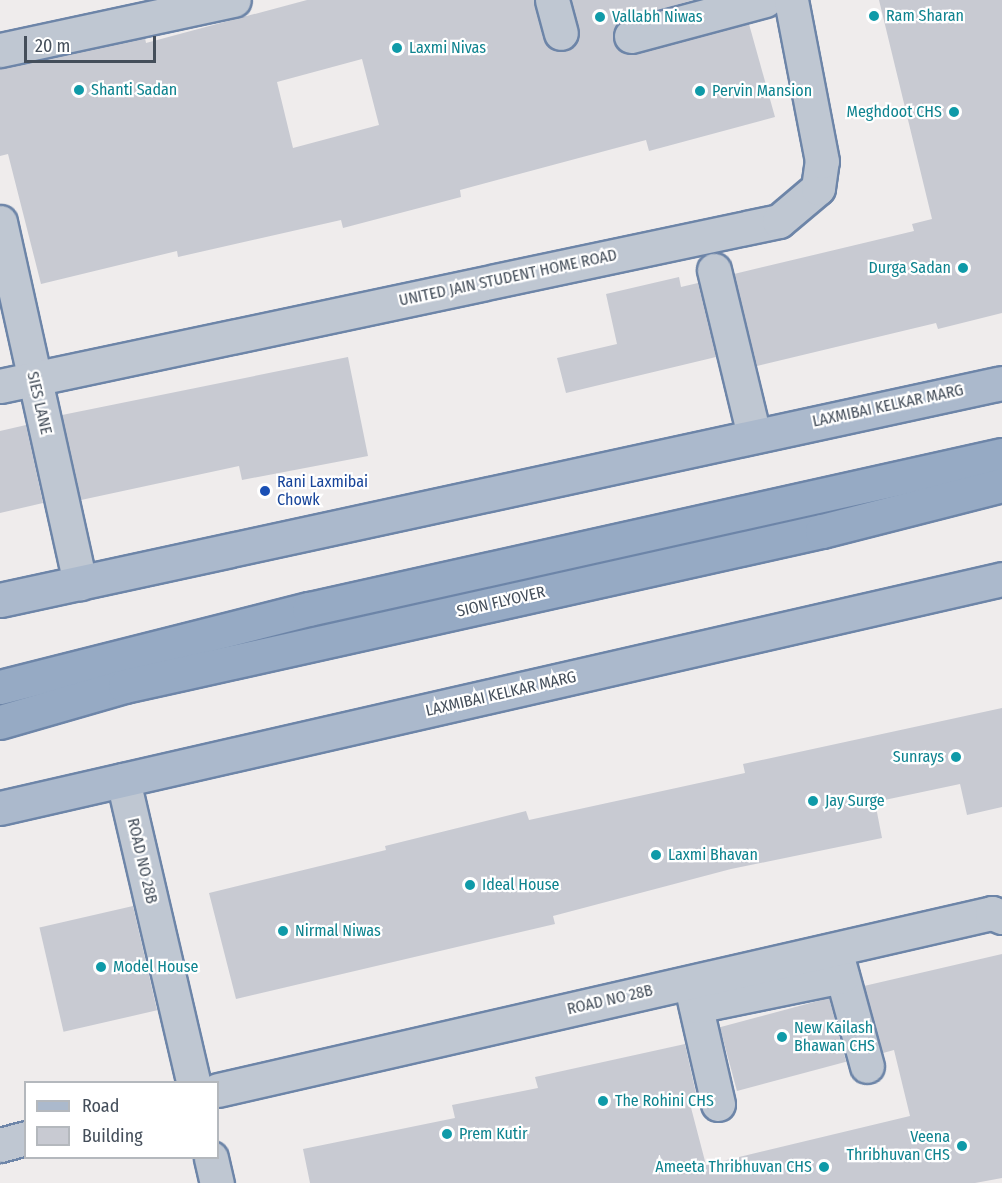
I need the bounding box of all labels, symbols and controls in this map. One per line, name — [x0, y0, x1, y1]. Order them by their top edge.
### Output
place label: Ram Sharan — [886, 6, 964, 26]
place label: Vallabh Niwas — [612, 7, 703, 27]
marker: Ram Sharan — [867, 9, 881, 23]
marker: Vallabh Niwas — [593, 10, 607, 24]
scale bar — [27, 24, 159, 62]
text: 20 m — [35, 35, 70, 57]
place label: Laxmi Nivas — [409, 38, 486, 58]
marker: Laxmi Nivas — [390, 41, 404, 55]
place label: Shanti Sadan — [91, 80, 177, 100]
place label: Pervin Mansion — [712, 81, 812, 101]
marker: Shanti Sadan — [72, 83, 86, 97]
marker: Pervin Mansion — [693, 84, 707, 98]
place label: Meghdoot CHS — [847, 102, 942, 122]
marker: Meghdoot CHS — [947, 105, 961, 119]
street label: UNITED JAIN STUDENT HOME ROAD — [397, 246, 619, 310]
place label: Durga Sadan — [869, 258, 951, 278]
marker: Durga Sadan — [956, 261, 970, 275]
street label: SIES LANE — [22, 370, 56, 436]
street label: LAXMIBAI KELKAR MARG — [811, 381, 965, 431]
place label: Rani Laxmibai Chowk — [277, 472, 368, 510]
marker: Rani Laxmibai Chowk — [258, 484, 272, 498]
street label: SION FLYOVER — [455, 583, 547, 621]
street label: LAXMIBAI KELKAR MARG — [424, 667, 578, 721]
place label: Sunrays — [893, 747, 944, 767]
marker: Sunrays — [949, 750, 963, 764]
place label: Jay Surge — [825, 791, 885, 811]
marker: Jay Surge — [806, 794, 820, 808]
street label: ROAD NO 28B — [123, 816, 161, 906]
place label: Laxmi Bhavan — [668, 845, 758, 865]
marker: Laxmi Bhavan — [649, 848, 663, 862]
place label: Ideal House — [482, 875, 559, 895]
marker: Ideal House — [463, 878, 477, 892]
place label: Nirmal Niwas — [295, 921, 381, 941]
marker: Nirmal Niwas — [276, 924, 290, 938]
place label: Model House — [113, 957, 198, 977]
marker: Model House — [94, 960, 108, 974]
street label: ROAD NO 28B — [565, 981, 655, 1019]
place label: New Kailash Bhawan CHS — [794, 1018, 875, 1056]
marker: New Kailash Bhawan CHS — [775, 1030, 789, 1044]
legend — [24, 1081, 219, 1159]
place label: The Rohini CHS — [615, 1091, 714, 1111]
marker: The Rohini CHS — [596, 1094, 610, 1108]
text: Road — [82, 1095, 119, 1117]
place label: Prem Kutir — [459, 1124, 528, 1144]
text: Building — [82, 1125, 143, 1147]
marker: Prem Kutir — [440, 1127, 454, 1141]
place label: Veena Thribhuvan CHS — [847, 1127, 950, 1165]
marker: Veena Thribhuvan CHS — [955, 1139, 969, 1153]
place label: Ameeta Thribhuvan CHS — [655, 1157, 812, 1177]
marker: Ameeta Thribhuvan CHS — [817, 1160, 831, 1174]

